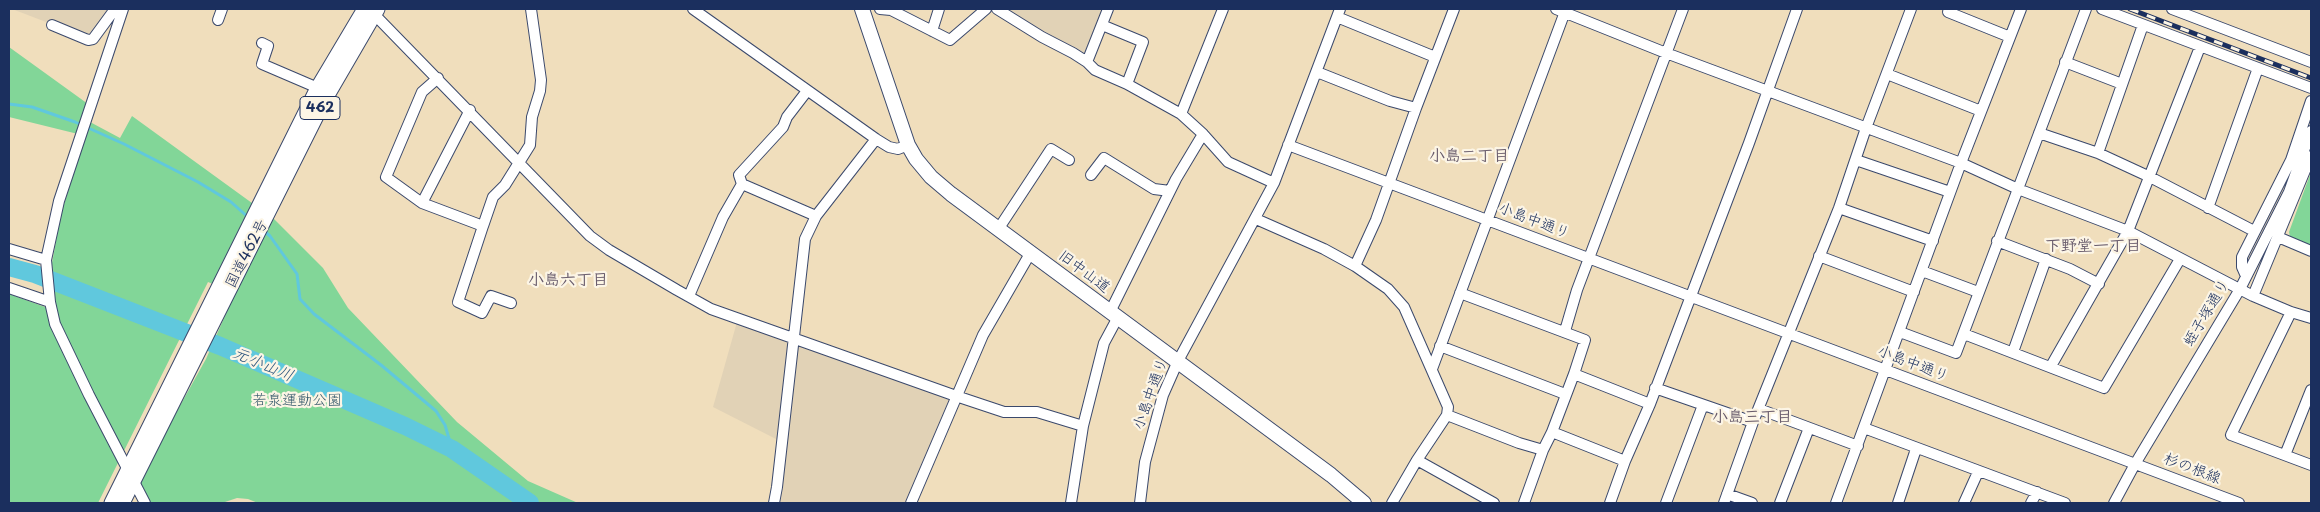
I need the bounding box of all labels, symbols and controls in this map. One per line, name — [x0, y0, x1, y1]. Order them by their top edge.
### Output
road number: 462 — [300, 96, 340, 120]
district label: 小島二丁目 — [1429, 147, 1509, 167]
street label: 小島中通り — [1496, 199, 1572, 243]
street label: 国道462号 — [222, 217, 272, 291]
district label: 下野堂一丁目 — [2045, 237, 2141, 257]
street label: 旧中山道 — [1055, 247, 1113, 297]
district label: 小島六丁目 — [528, 271, 608, 291]
street label: 蛭子塚通り — [2180, 276, 2234, 350]
street label: 小島中通り — [1875, 342, 1951, 386]
water label: 元小山川 — [230, 344, 296, 386]
street label: 小島中通り — [1130, 356, 1172, 432]
park label: 若泉運動公園 — [252, 392, 342, 410]
district label: 小島三丁目 — [1712, 408, 1792, 428]
street label: 杉の根線 — [2161, 450, 2223, 488]

